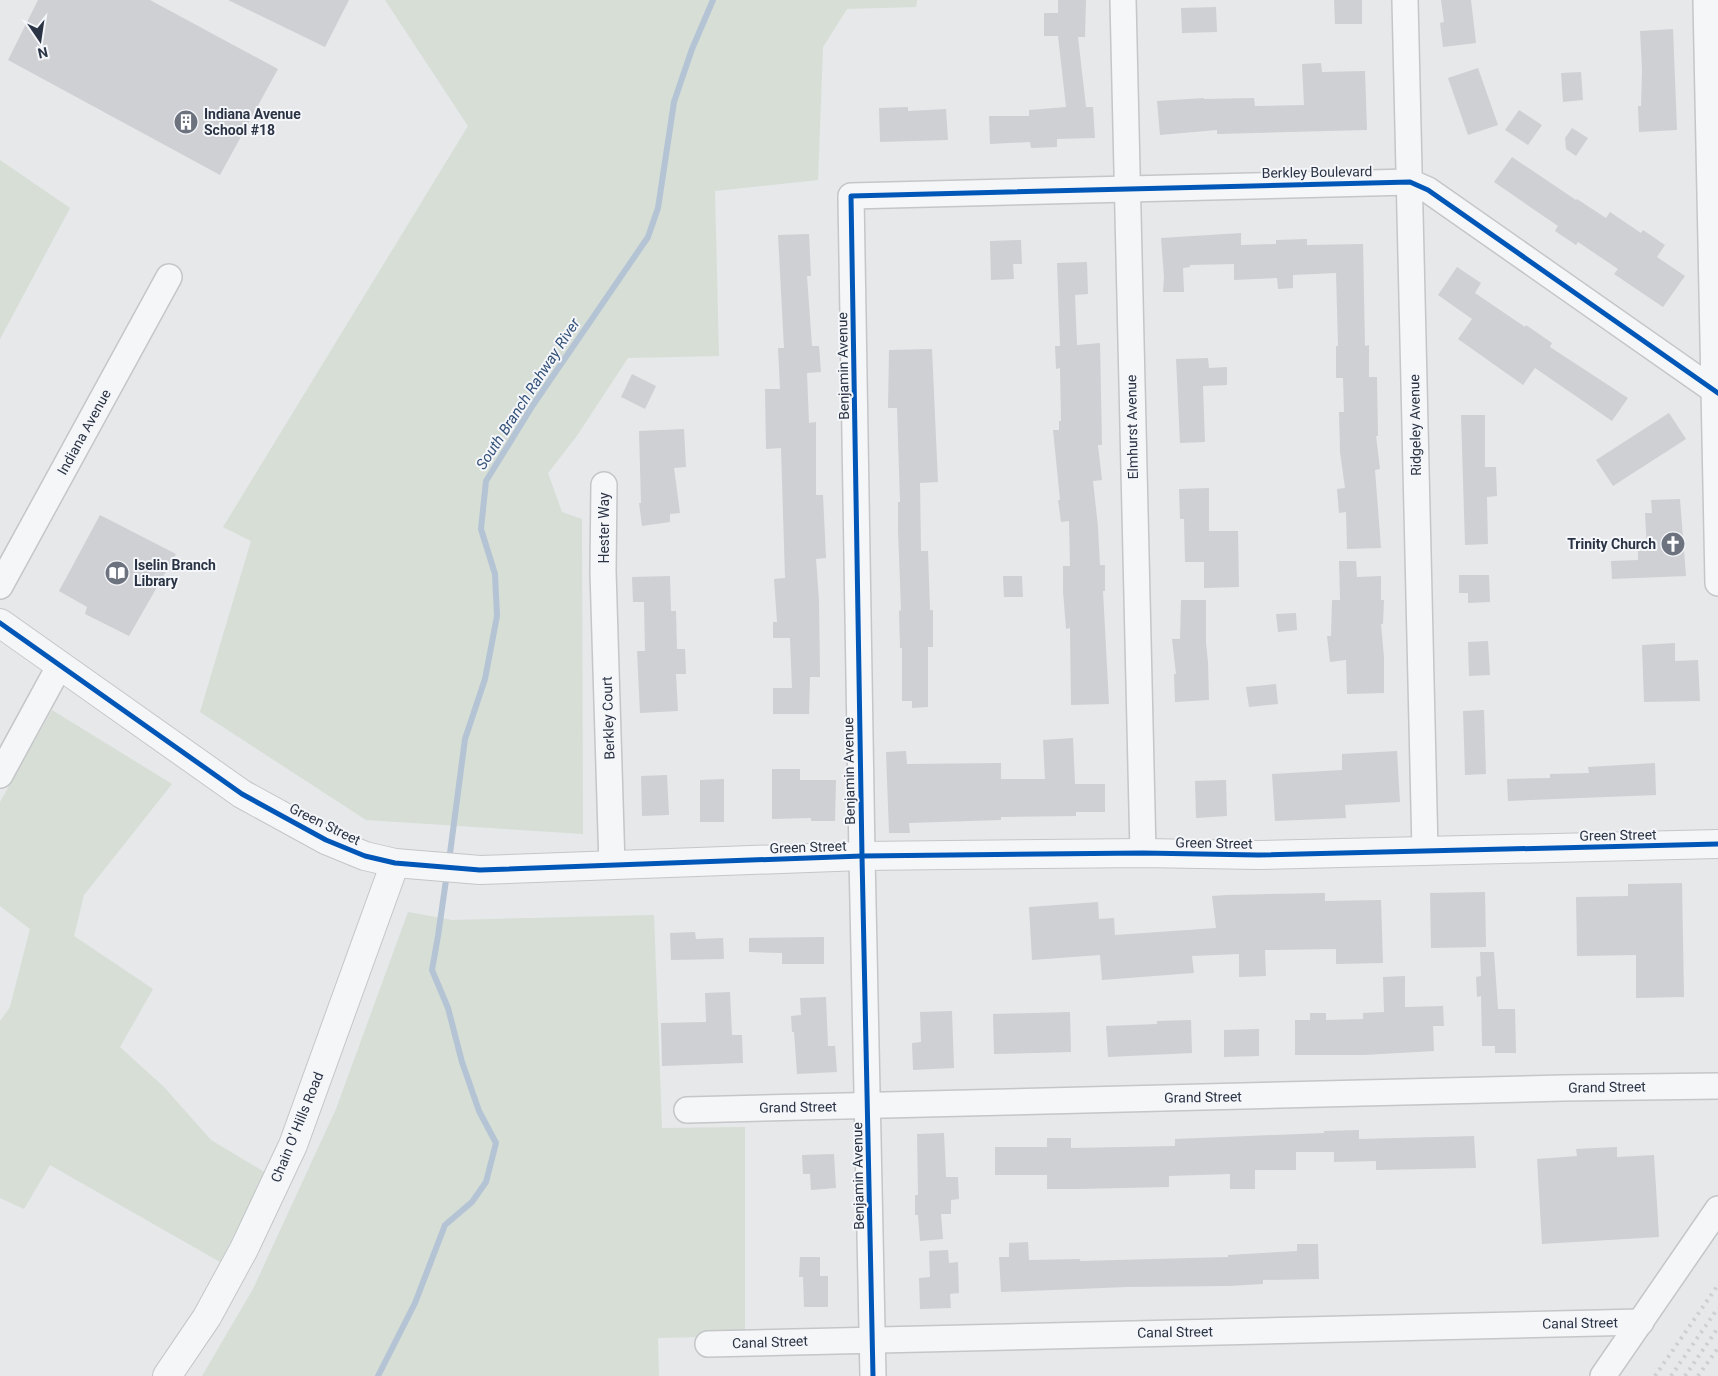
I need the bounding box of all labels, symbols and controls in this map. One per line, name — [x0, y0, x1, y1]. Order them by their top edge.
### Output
north arrow — [15, 15, 65, 65]
text: N — [36, 44, 50, 62]
place label: Indiana Avenue School #18 — [204, 106, 301, 138]
building icon: Indiana Avenue School #18 — [173, 109, 199, 135]
street label: Berkley Boulevard — [1261, 163, 1373, 181]
street label: Benjamin Avenue — [834, 312, 852, 420]
water label: South Branch Rahway River — [472, 314, 584, 473]
street label: Elmhurst Avenue — [1123, 374, 1141, 480]
street label: Ridgeley Avenue — [1406, 374, 1424, 476]
street label: Indiana Avenue — [54, 387, 114, 477]
street label: Hester Way — [596, 492, 612, 564]
church icon: Trinity Church — [1660, 531, 1686, 557]
place label: Trinity Church — [1567, 536, 1656, 552]
place label: Iselin Branch Library — [134, 557, 216, 589]
library icon: Iselin Branch Library — [104, 560, 130, 586]
street label: Berkley Court — [599, 676, 617, 760]
street label: Benjamin Avenue — [840, 717, 858, 825]
street label: Green Street — [287, 800, 364, 848]
street label: Green Street — [1579, 826, 1657, 844]
street label: Green Street — [1175, 834, 1253, 852]
street label: Green Street — [769, 838, 847, 856]
street label: Chain O' Hills Road — [268, 1069, 326, 1185]
street label: Grand Street — [1568, 1078, 1646, 1096]
street label: Grand Street — [1164, 1088, 1242, 1106]
street label: Grand Street — [759, 1098, 837, 1116]
street label: Benjamin Avenue — [849, 1122, 867, 1230]
street label: Canal Street — [1542, 1314, 1618, 1332]
street label: Canal Street — [1137, 1323, 1213, 1341]
street label: Canal Street — [732, 1333, 809, 1351]

